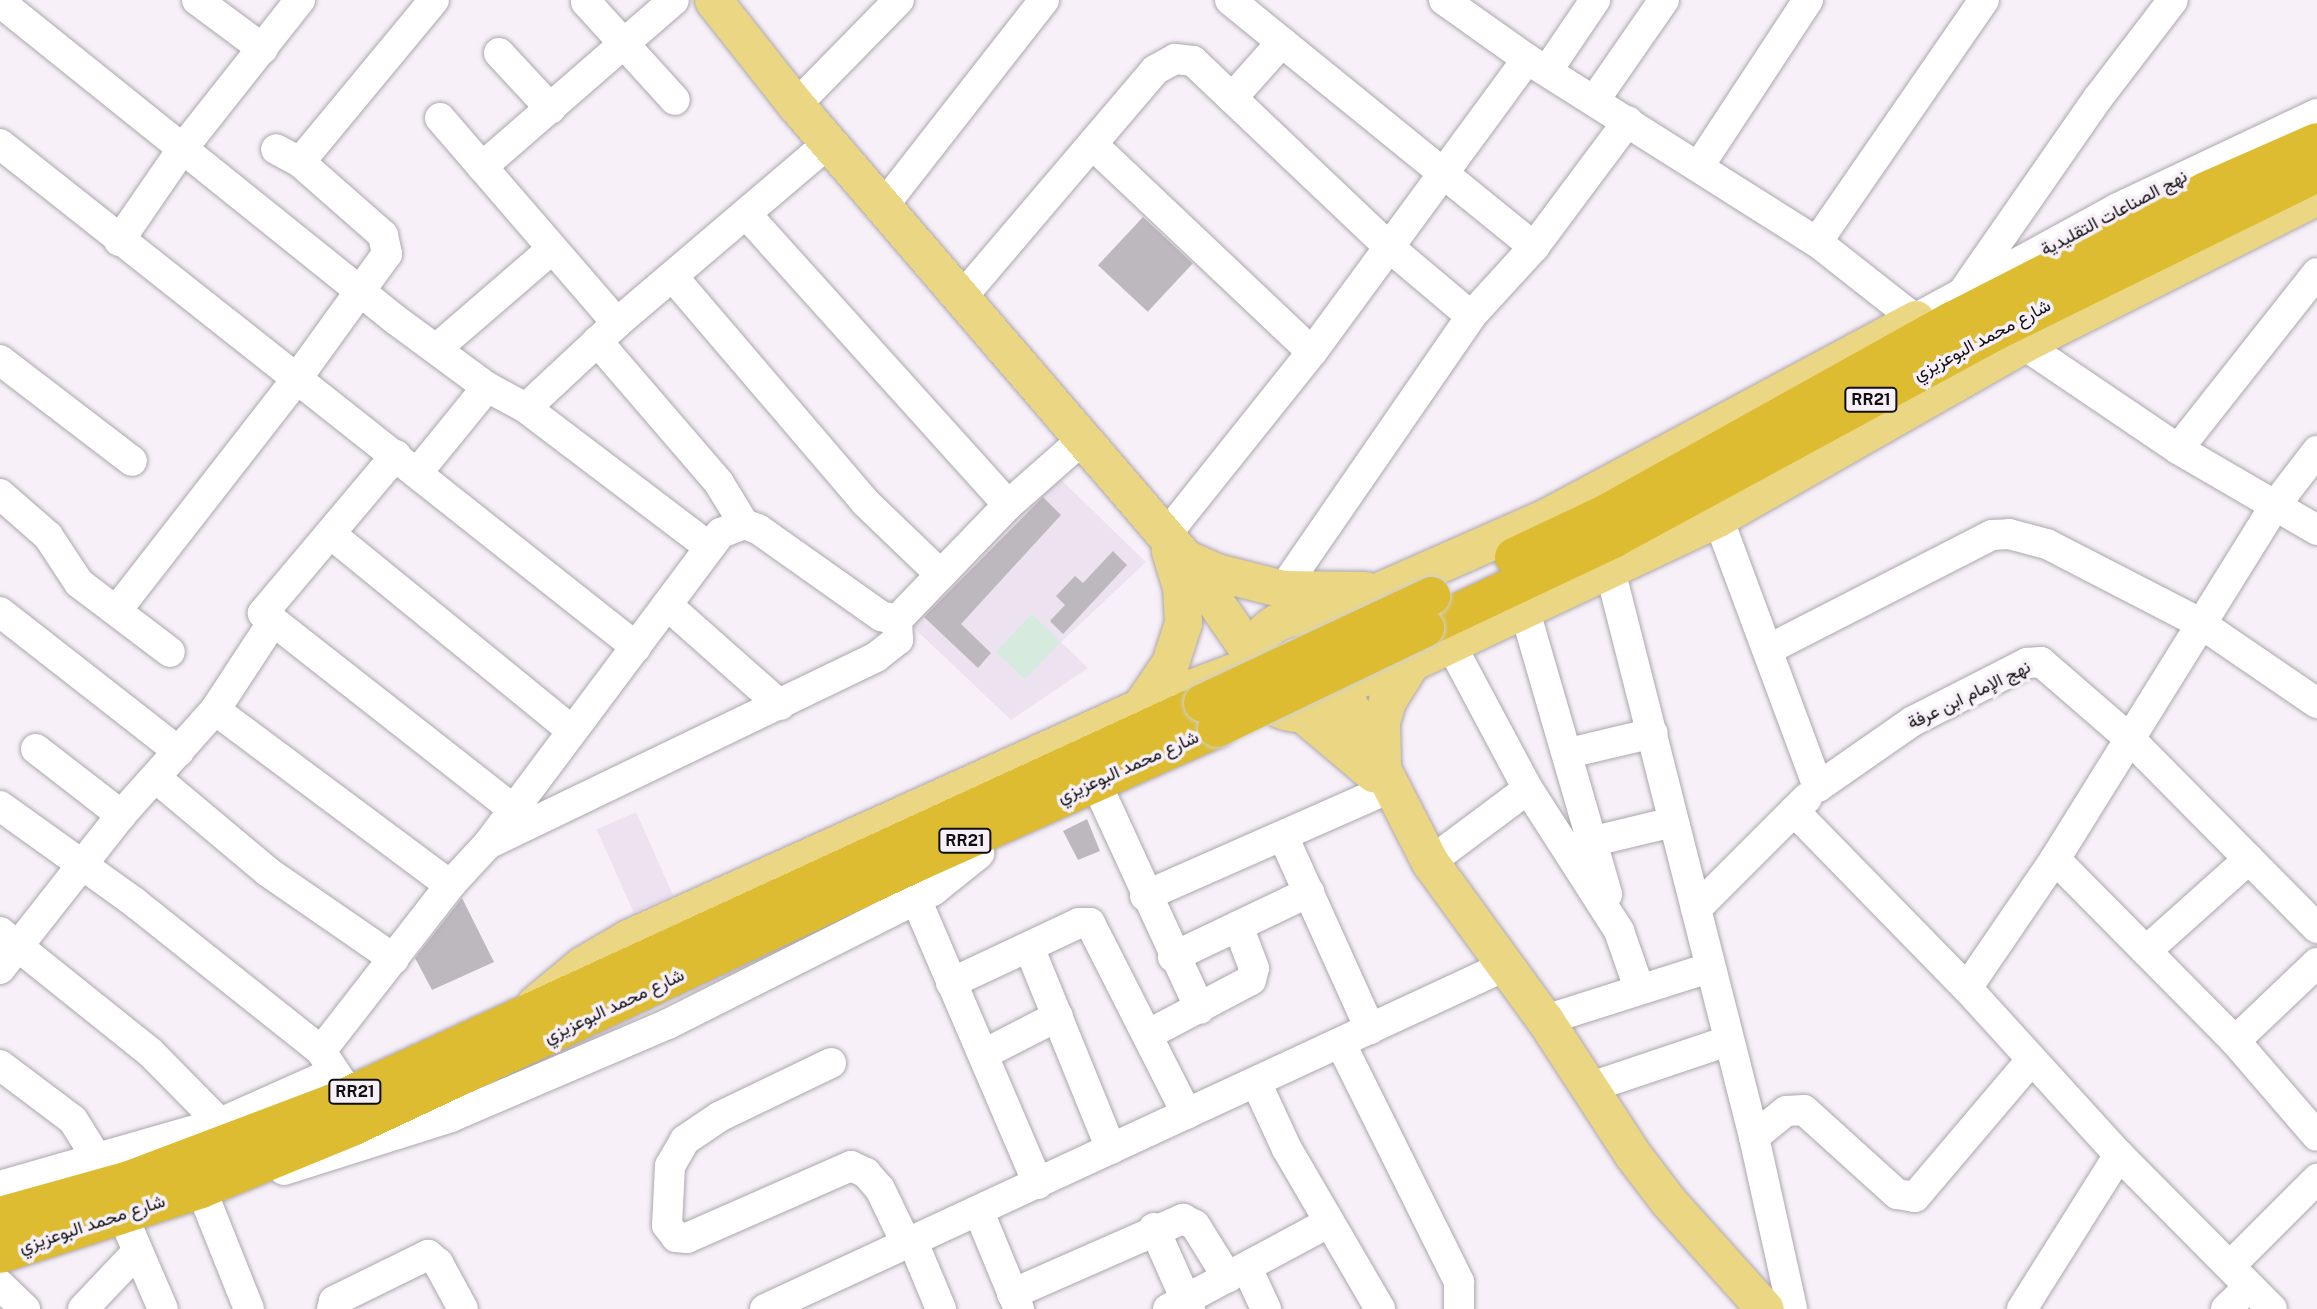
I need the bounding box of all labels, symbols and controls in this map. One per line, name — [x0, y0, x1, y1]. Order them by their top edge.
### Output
street label: نهج الصناعات التقليدية — [2037, 165, 2191, 261]
street label: شارع محمد البوعزيزي — [1910, 295, 2054, 385]
road number: RR21 — [1843, 388, 1899, 412]
street label: نهج الإمام ابن عرفة — [1904, 656, 2034, 734]
street label: شارع محمد البوعزيزي — [1054, 726, 1202, 808]
road number: RR21 — [937, 828, 993, 854]
street label: شارع محمد البوعزيزي — [540, 964, 688, 1048]
road number: RR21 — [327, 1080, 383, 1104]
street label: شارع محمد البوعزيزي — [16, 1190, 168, 1258]

